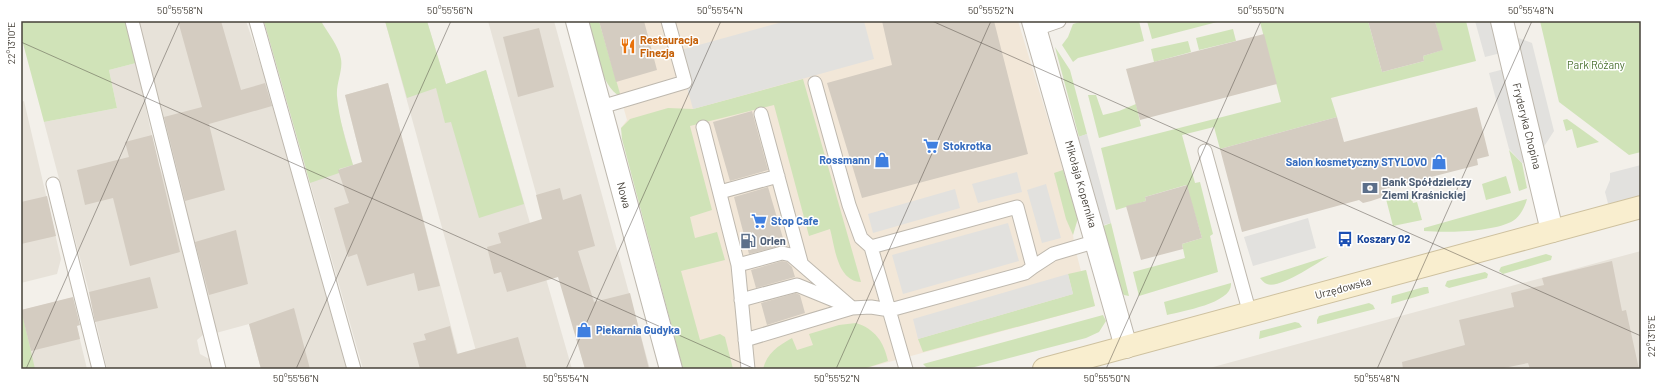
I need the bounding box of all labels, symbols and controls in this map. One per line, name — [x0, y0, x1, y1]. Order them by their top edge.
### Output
text: 50°55'58"N — [157, 4, 203, 16]
text: 50°55'56"N — [427, 4, 473, 16]
text: 50°55'54"N — [697, 4, 743, 16]
text: 50°55'52"N — [968, 4, 1014, 16]
text: 50°55'50"N — [1238, 4, 1284, 16]
text: 50°55'48"N — [1508, 4, 1554, 16]
text: 22°13'10"E — [5, 22, 17, 64]
place label: Restauracja Finezja — [640, 33, 699, 59]
restaurant icon: Restauracja Finezja — [619, 37, 637, 55]
park label: Park Różany — [1567, 58, 1625, 71]
street label: Fryderyka Chopina — [1510, 81, 1545, 171]
supermarket icon: Stokrotka — [922, 137, 940, 155]
place label: Stokrotka — [943, 139, 991, 152]
street label: Mikołaja Kopernika — [1063, 139, 1100, 229]
shop icon: Rossmann — [873, 151, 891, 169]
place label: Rossmann — [819, 153, 870, 166]
shop icon: Salon kosmetyczny STYLOVO — [1430, 153, 1448, 171]
place label: Salon kosmetyczny STYLOVO — [1286, 155, 1427, 168]
place label: Bank Spółdzielczy Ziemi Kraśnickiej — [1382, 175, 1472, 201]
bank icon: Bank Spółdzielczy Ziemi Kraśnickiej — [1361, 179, 1379, 197]
street label: Nowa — [615, 180, 634, 209]
supermarket icon: Stop Cafe — [750, 212, 768, 230]
place label: Stop Cafe — [771, 214, 819, 227]
bus stop icon: Koszary 02 — [1336, 230, 1354, 248]
fuel station icon: Orlen — [739, 232, 757, 250]
place label: Koszary 02 — [1357, 232, 1411, 245]
place label: Orlen — [760, 234, 786, 247]
street label: Urzędowska — [1313, 274, 1372, 301]
text: 22°13'15"E — [1645, 315, 1657, 357]
shop icon: Piekarnia Gudyka — [575, 321, 593, 339]
place label: Piekarnia Gudyka — [596, 323, 680, 336]
text: 50°55'56"N — [273, 372, 319, 384]
text: 50°55'54"N — [543, 372, 589, 384]
text: 50°55'52"N — [814, 372, 860, 384]
text: 50°55'50"N — [1084, 372, 1130, 384]
text: 50°55'48"N — [1354, 372, 1400, 384]

